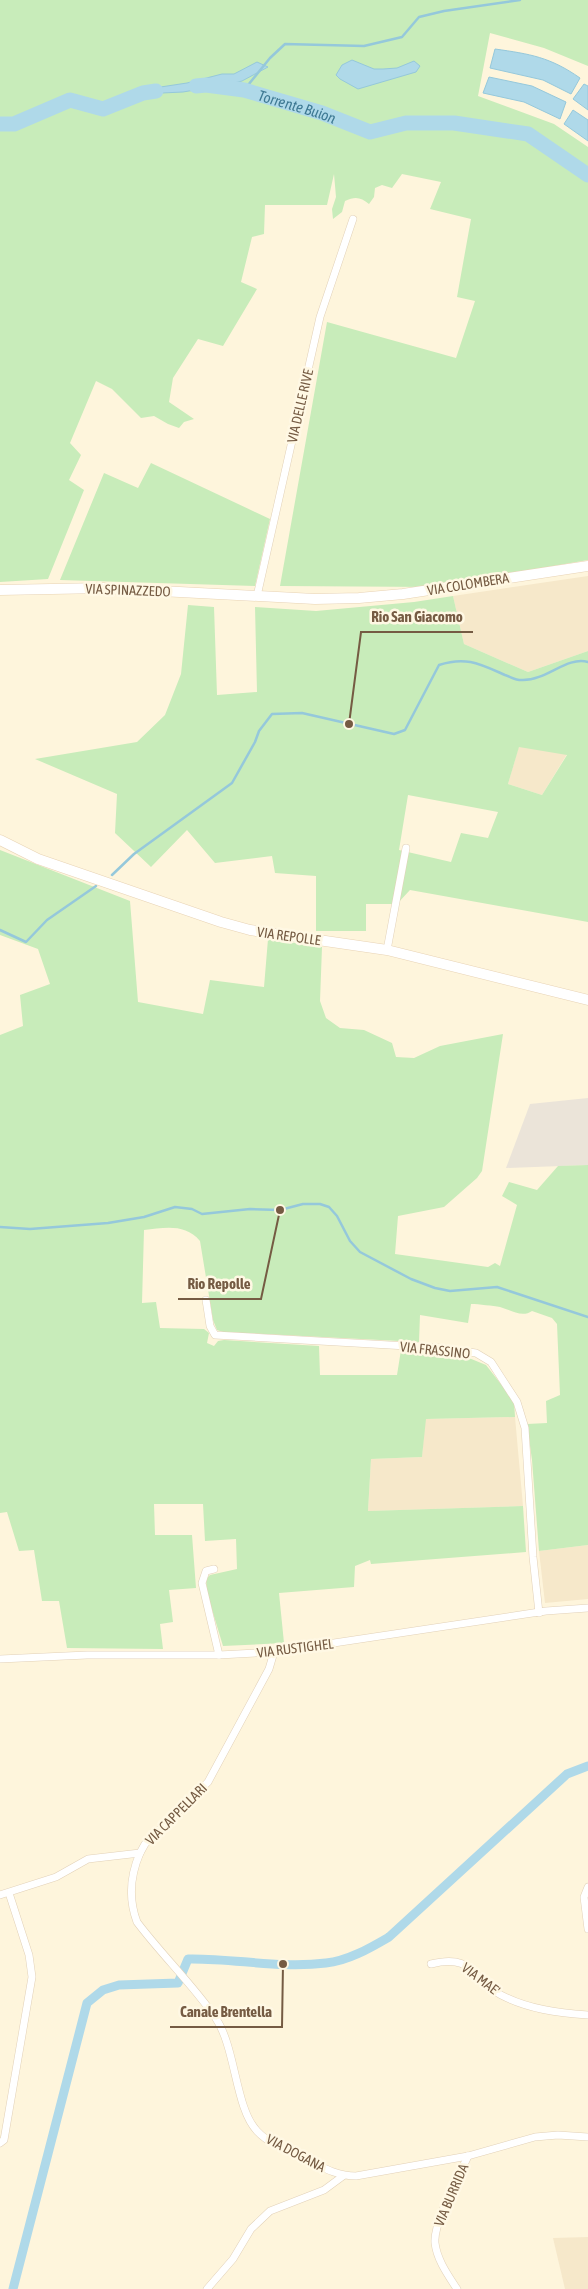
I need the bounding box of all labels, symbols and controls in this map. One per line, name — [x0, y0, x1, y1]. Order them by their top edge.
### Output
water label: Torrente Buion — [256, 86, 339, 126]
street label: VIA DELLE RIVE — [284, 368, 316, 444]
street label: VIA COLOMBERA — [426, 570, 510, 598]
street label: VIA SPINAZZEDO — [85, 581, 171, 599]
callout: Rio San Giacomo — [361, 602, 473, 632]
text: Rio San Giacomo — [371, 608, 463, 625]
street label: VIA REPOLLE — [256, 924, 322, 948]
callout: Rio Repolle — [178, 1269, 261, 1299]
text: Rio Repolle — [187, 1275, 251, 1292]
street label: VIA FRASSINO — [399, 1338, 471, 1362]
street label: VIA RUSTIGHEL — [256, 1635, 335, 1661]
street label: VIA CAPPELLARI — [142, 1780, 210, 1848]
street label: VIA MAE' — [459, 1959, 503, 1999]
callout: Canale Brentella — [170, 1997, 282, 2027]
text: Canale Brentella — [180, 2003, 272, 2020]
street label: VIA DOGANA — [264, 2131, 328, 2175]
street label: VIA BURRIDA — [431, 2161, 471, 2229]

